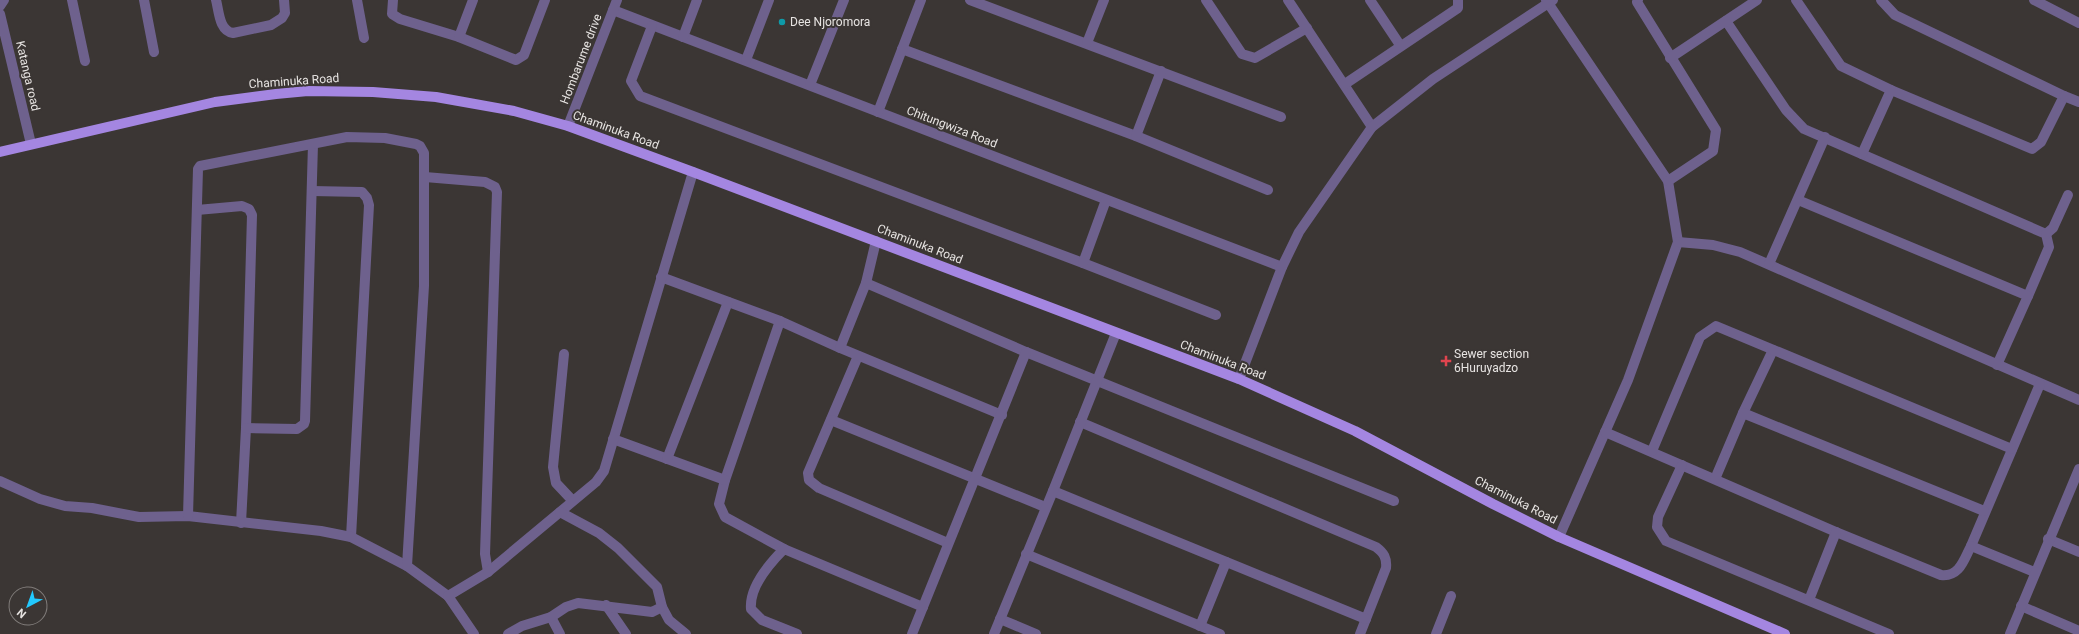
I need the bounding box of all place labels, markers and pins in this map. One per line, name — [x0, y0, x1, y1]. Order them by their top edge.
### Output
place label: Dee Njoromora — [790, 15, 870, 29]
marker: Dee Njoromora — [777, 17, 787, 27]
place label: Sewer section 6Huruyadzo — [1454, 347, 1529, 375]
marker: Sewer section 6Huruyadzo — [1441, 356, 1451, 366]

